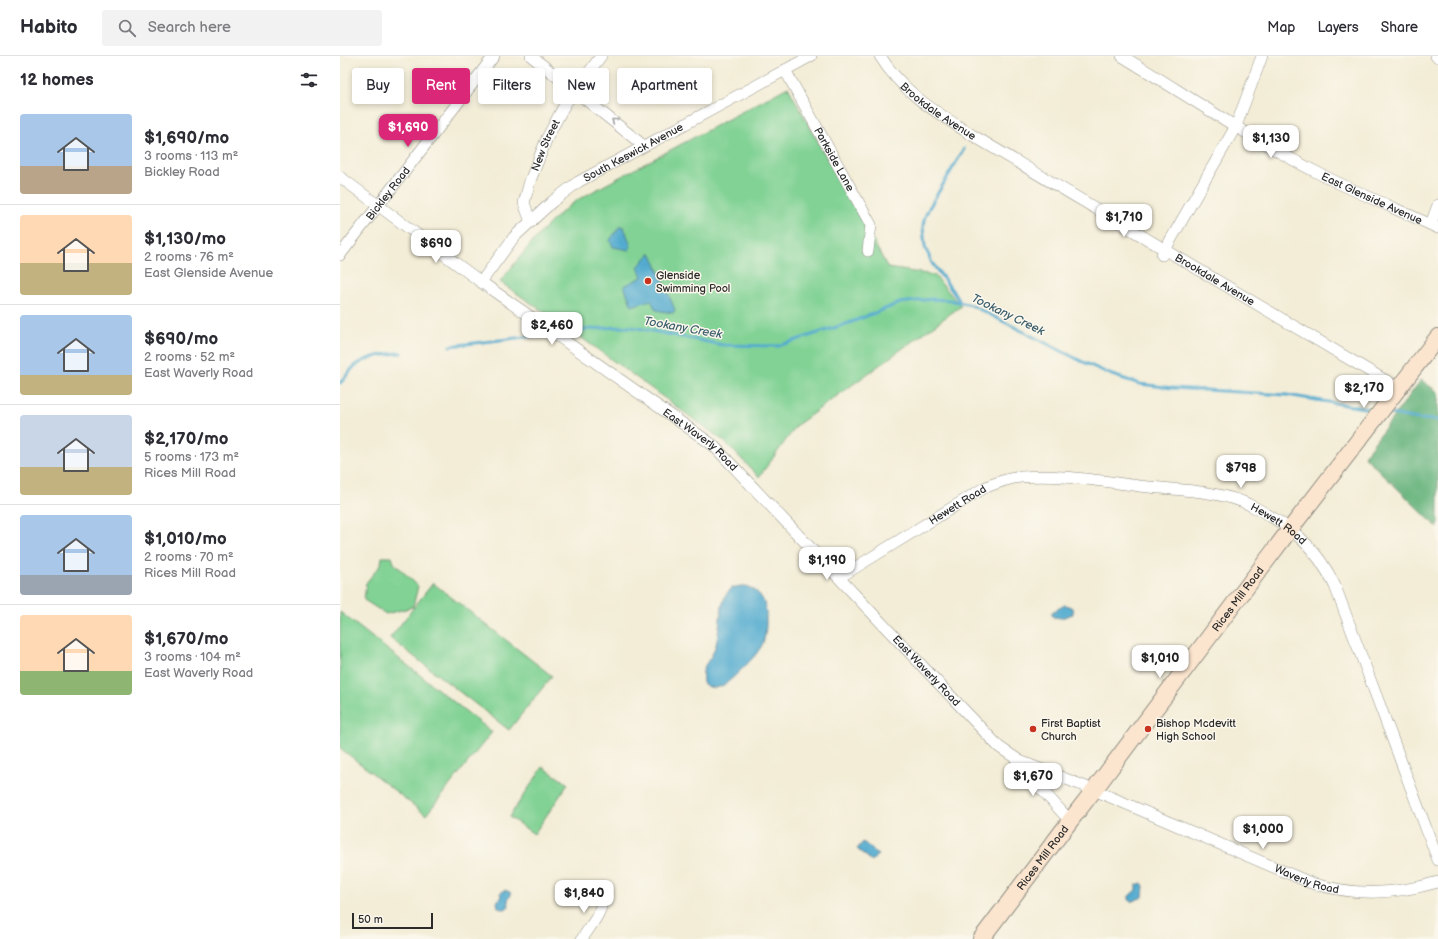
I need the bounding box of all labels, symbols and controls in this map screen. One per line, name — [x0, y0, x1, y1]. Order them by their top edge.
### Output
search box — [102, 10, 382, 46]
text: Habito — [20, 16, 78, 39]
icon: search — [116, 17, 138, 39]
text: Search here — [148, 18, 231, 37]
text: Map — [1267, 19, 1295, 36]
text: Layers — [1317, 19, 1359, 36]
text: Share — [1381, 19, 1418, 36]
chip: Buy — [352, 68, 404, 104]
chip: Rent — [412, 68, 470, 104]
chip: Filters — [478, 68, 545, 104]
chip: New — [553, 68, 609, 104]
chip: Apartment — [617, 68, 712, 104]
icon: filters — [298, 69, 320, 91]
text: 12 homes — [20, 70, 94, 90]
street label: Brookdale Avenue — [898, 79, 979, 143]
pin: $1,690 — [375, 114, 441, 148]
street label: New Street — [528, 116, 563, 173]
text: $1,690 — [388, 119, 428, 135]
one-way arrow — [611, 119, 618, 126]
street label: South Keswick Avenue — [581, 120, 686, 184]
street label: Parkside Lane — [812, 125, 858, 194]
pin: $1,130 — [1238, 125, 1304, 159]
text: $1,690/mo — [144, 128, 229, 148]
icon: home — [52, 130, 100, 178]
text: $1,130 — [1252, 130, 1290, 146]
text: 3 rooms · 113 m² — [144, 148, 238, 164]
text: Bickley Road — [144, 164, 220, 180]
street label: Bickley Road — [363, 164, 412, 223]
street label: East Glenside Avenue — [1320, 169, 1425, 227]
pin: $1,710 — [1091, 204, 1157, 238]
text: $1,710 — [1105, 209, 1143, 225]
text: $1,130/mo — [144, 229, 226, 249]
pin: $690 — [412, 230, 460, 264]
icon: home — [52, 231, 100, 279]
text: $690 — [420, 235, 452, 251]
text: 2 rooms · 76 m² — [144, 249, 234, 265]
street label: Brookdale Avenue — [1173, 251, 1258, 308]
text: East Glenside Avenue — [144, 265, 273, 281]
place label: Glenside Swimming Pool — [656, 269, 730, 295]
marker: Glenside Swimming Pool — [643, 276, 653, 286]
water label: Tookany Creek — [969, 291, 1048, 340]
pin: $2,460 — [519, 312, 585, 346]
water label: Tookany Creek — [643, 314, 724, 342]
text: $2,460 — [531, 317, 573, 333]
text: $690/mo — [144, 329, 218, 349]
icon: home — [52, 331, 100, 379]
text: 2 rooms · 52 m² — [144, 349, 235, 365]
text: East Waverly Road — [144, 365, 253, 381]
pin: $2,170 — [1331, 375, 1397, 409]
text: $2,170 — [1344, 380, 1384, 396]
street label: East Waverly Road — [661, 405, 740, 473]
text: $2,170/mo — [144, 429, 228, 449]
icon: home — [52, 431, 100, 479]
text: 5 rooms · 173 m² — [144, 449, 239, 465]
pin: $798 — [1217, 455, 1265, 489]
text: $798 — [1225, 460, 1257, 476]
text: Rices Mill Road — [144, 465, 236, 481]
street label: Hewett Road — [926, 482, 988, 527]
street label: Hewett Road — [1249, 500, 1309, 547]
text: $1,010/mo — [144, 529, 227, 549]
icon: home — [52, 531, 100, 579]
pin: $1,190 — [794, 547, 860, 581]
text: 2 rooms · 70 m² — [144, 549, 234, 565]
text: $1,190 — [808, 552, 846, 568]
street label: Rices Mill Road — [1209, 564, 1266, 634]
text: Rices Mill Road — [144, 565, 236, 581]
text: $1,670/mo — [144, 629, 229, 649]
icon: home — [52, 631, 100, 679]
street label: East Waverly Road — [890, 633, 963, 709]
pin: $1,010 — [1127, 645, 1193, 679]
text: 3 rooms · 104 m² — [144, 649, 241, 665]
text: $1,010 — [1141, 650, 1179, 666]
text: East Waverly Road — [144, 665, 253, 681]
place label: First Baptist Church — [1041, 717, 1101, 743]
place label: Bishop Mcdevitt High School — [1156, 717, 1237, 743]
marker: First Baptist Church — [1028, 724, 1038, 734]
marker: Bishop Mcdevitt High School — [1143, 724, 1153, 734]
pin: $1,670 — [1000, 763, 1066, 797]
text: $1,670 — [1013, 768, 1053, 784]
pin: $1,000 — [1230, 816, 1296, 850]
text: $1,000 — [1242, 821, 1284, 837]
street label: Rices Mill Road — [1014, 823, 1071, 893]
street label: Waverly Road — [1273, 862, 1340, 896]
pin: $1,840 — [551, 880, 617, 914]
text: $1,840 — [564, 885, 604, 901]
scale bar — [352, 911, 433, 930]
text: 50 m — [358, 913, 383, 926]

